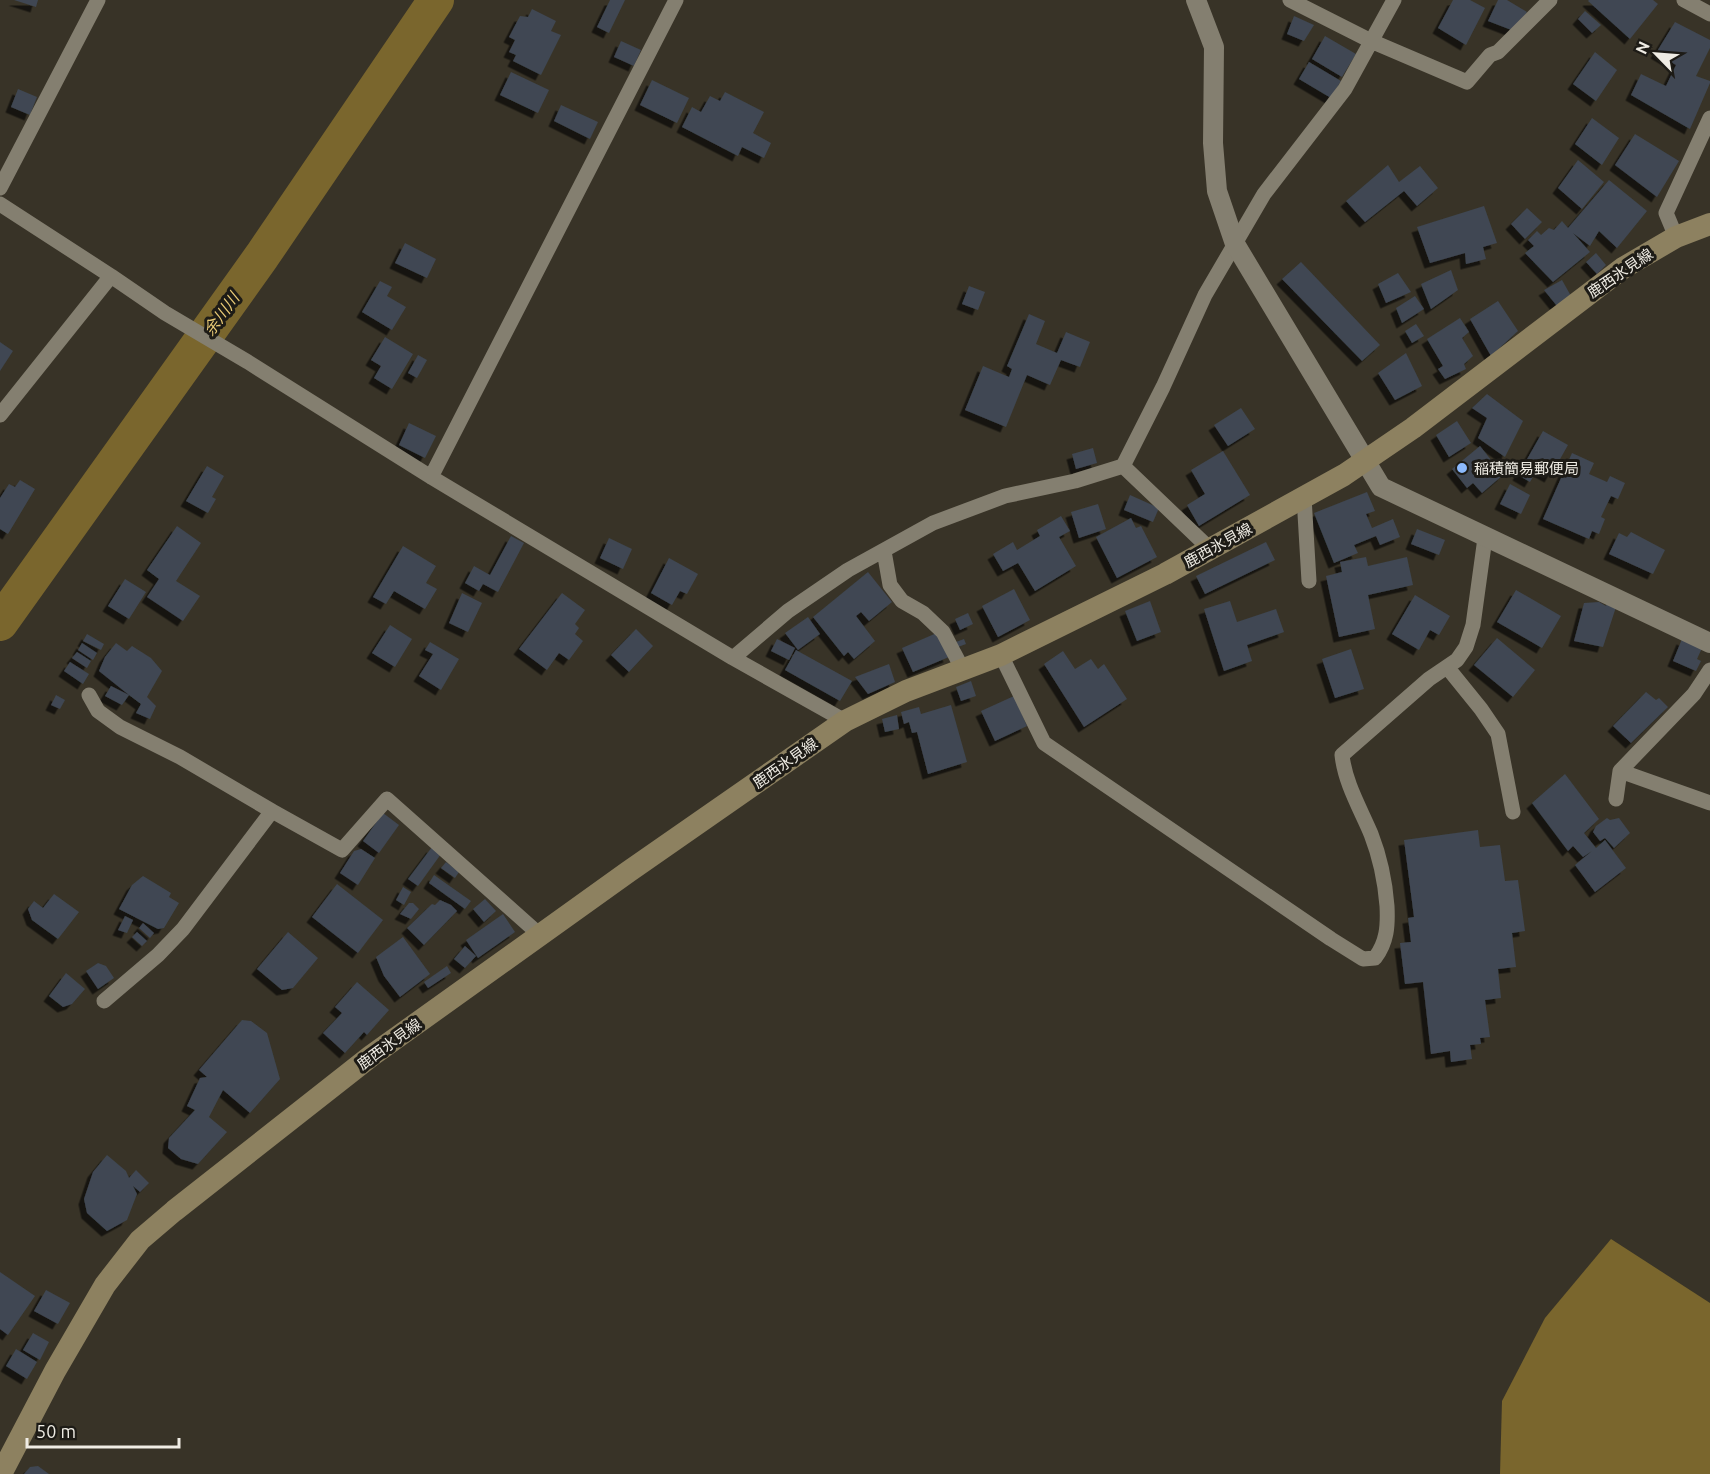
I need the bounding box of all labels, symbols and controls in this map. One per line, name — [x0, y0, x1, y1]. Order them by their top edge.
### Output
north arrow — [1626, 24, 1686, 84]
text: N — [1632, 38, 1653, 57]
street label: 鹿西氷見線 — [1584, 245, 1656, 301]
water label: 余川川 — [200, 288, 244, 339]
place label: 稲積簡易郵便局 — [1474, 460, 1579, 477]
marker: 稲積簡易郵便局 — [1455, 461, 1469, 475]
street label: 鹿西氷見線 — [1181, 519, 1255, 571]
street label: 鹿西氷見線 — [749, 735, 821, 791]
street label: 鹿西氷見線 — [354, 1015, 424, 1073]
scale bar — [27, 1411, 178, 1449]
text: 50 m — [36, 1421, 76, 1441]

